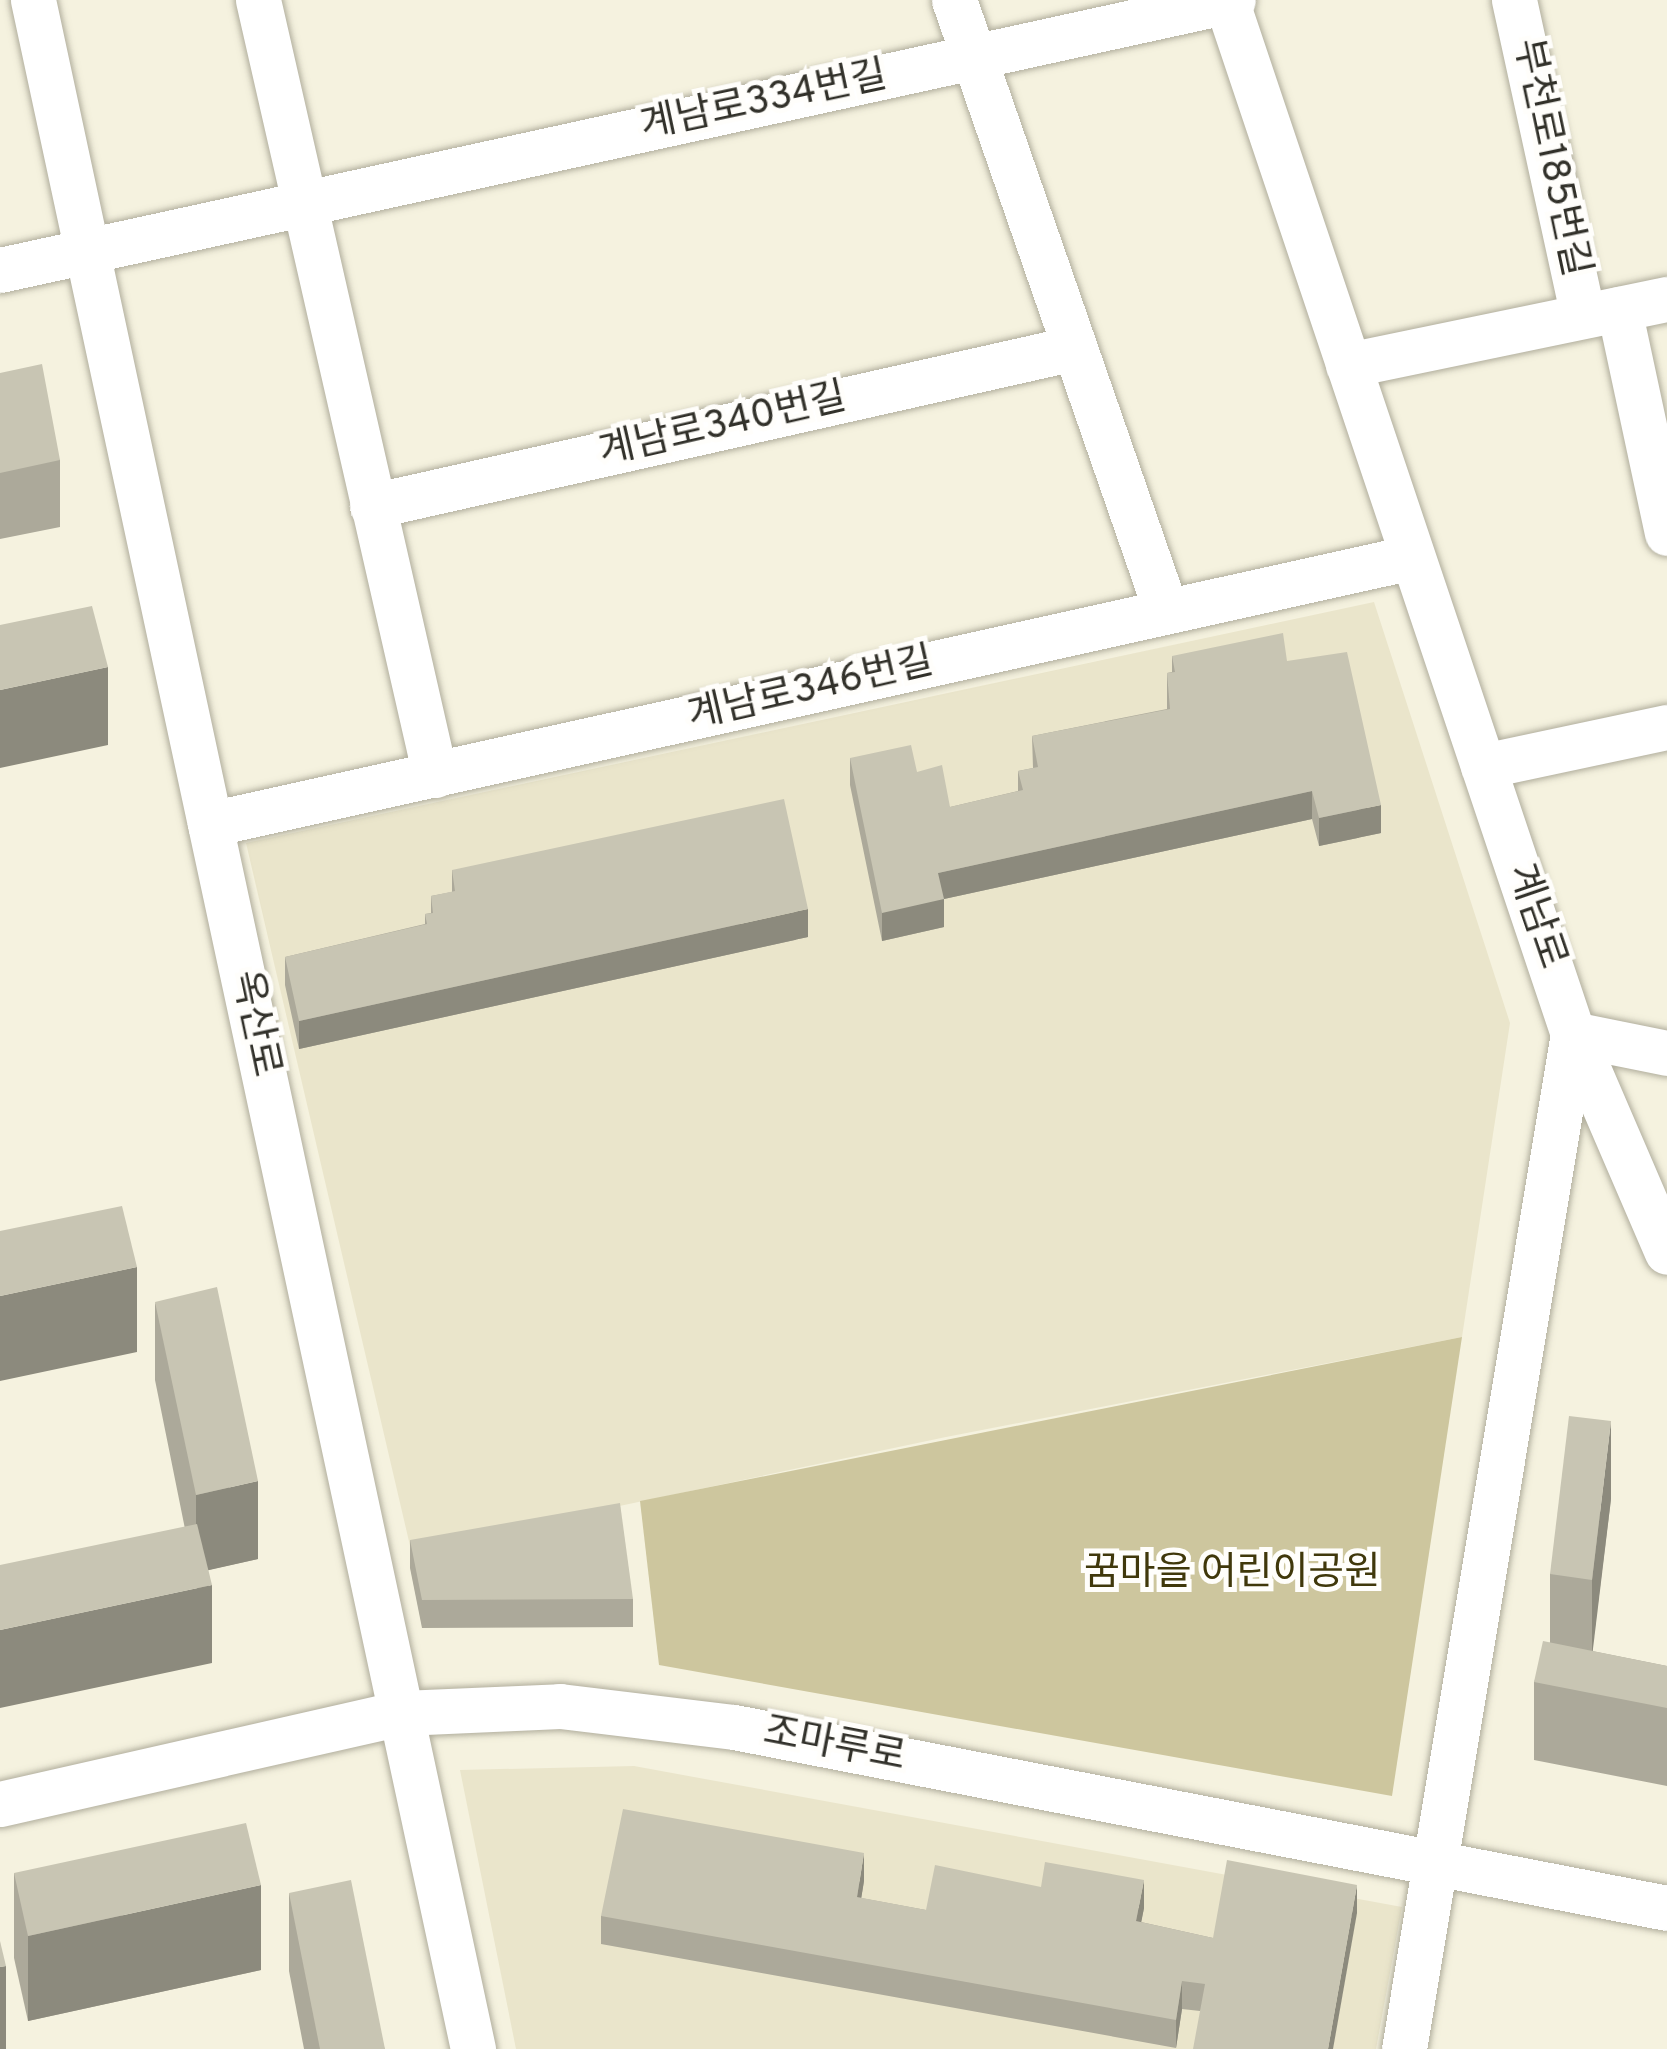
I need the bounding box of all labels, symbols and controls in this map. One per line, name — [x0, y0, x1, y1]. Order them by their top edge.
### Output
street label: 부천로185번길 — [1501, 35, 1597, 281]
street label: 계남로334번길 — [637, 54, 891, 152]
street label: 계남로340번길 — [595, 376, 851, 478]
street label: 계남로346번길 — [684, 640, 938, 742]
street label: 계남로 — [1494, 858, 1574, 976]
street label: 옥산로 — [219, 966, 287, 1082]
park label: 꿈마을 어린이공원 — [1084, 1552, 1380, 1598]
street label: 조마루로 — [759, 1710, 909, 1784]

